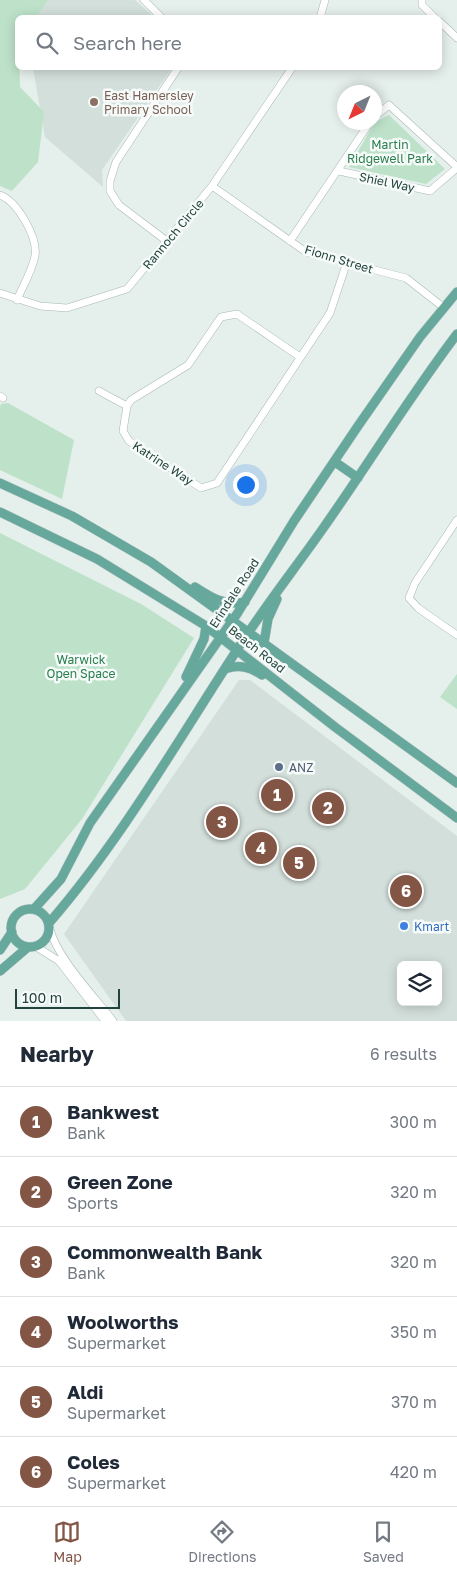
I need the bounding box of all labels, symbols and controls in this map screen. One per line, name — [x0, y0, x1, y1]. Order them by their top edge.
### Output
search box — [15, 15, 442, 70]
icon: search — [33, 29, 61, 57]
text: Search here — [73, 31, 182, 54]
north arrow — [337, 85, 382, 130]
place label: East Hamersley Primary School — [104, 88, 194, 117]
marker: East Hamersley Primary School — [88, 96, 100, 108]
park label: Martin Ridgewell Park — [347, 137, 433, 166]
street label: Shiel Way — [358, 169, 416, 195]
street label: Rannoch Circle — [139, 196, 207, 272]
street label: Fionn Street — [303, 241, 375, 277]
street label: Katrine Way — [130, 438, 196, 488]
your location — [233, 472, 259, 498]
street label: Erindale Road — [206, 555, 262, 631]
street label: Beach Road — [226, 622, 288, 676]
park label: Warwick Open Space — [47, 652, 116, 681]
place label: ANZ — [289, 760, 313, 775]
marker: ANZ — [273, 761, 285, 773]
pin: 1 — [261, 776, 293, 814]
pin: 2 — [312, 789, 344, 827]
pin: 3 — [206, 803, 238, 841]
pin: 4 — [245, 829, 277, 867]
pin: 5 — [283, 844, 315, 882]
pin: 6 — [390, 872, 422, 910]
place label: Kmart — [414, 919, 450, 934]
marker: Kmart — [398, 920, 410, 932]
map controls — [397, 961, 442, 1006]
button: layers — [397, 961, 442, 1006]
scale bar — [15, 986, 120, 1009]
text: 100 m — [22, 989, 62, 1006]
text: Nearby — [20, 1041, 94, 1067]
text: 6 results — [370, 1044, 437, 1064]
text: Bankwest — [67, 1100, 159, 1123]
text: 1 — [32, 1112, 40, 1132]
text: 300 m — [390, 1112, 437, 1132]
text: Bank — [67, 1123, 106, 1143]
text: Green Zone — [67, 1170, 173, 1193]
text: 2 — [31, 1182, 41, 1202]
text: 320 m — [390, 1182, 437, 1202]
text: Sports — [67, 1193, 118, 1213]
text: Commonwealth Bank — [67, 1240, 263, 1263]
text: 3 — [31, 1252, 41, 1272]
text: 320 m — [390, 1252, 437, 1272]
text: Bank — [67, 1263, 106, 1283]
text: Woolworths — [67, 1310, 179, 1333]
text: 4 — [31, 1322, 41, 1342]
text: 350 m — [390, 1322, 437, 1342]
text: Supermarket — [67, 1333, 166, 1353]
text: Aldi — [67, 1380, 103, 1403]
text: 5 — [31, 1392, 41, 1412]
text: 370 m — [391, 1392, 437, 1412]
text: Supermarket — [67, 1403, 166, 1423]
text: Coles — [67, 1450, 120, 1473]
text: 6 — [31, 1462, 41, 1482]
text: 420 m — [390, 1462, 437, 1482]
text: Supermarket — [67, 1473, 166, 1493]
tab: Map — [53, 1518, 82, 1565]
tab: Directions — [188, 1518, 257, 1565]
tab: Saved — [363, 1518, 404, 1565]

